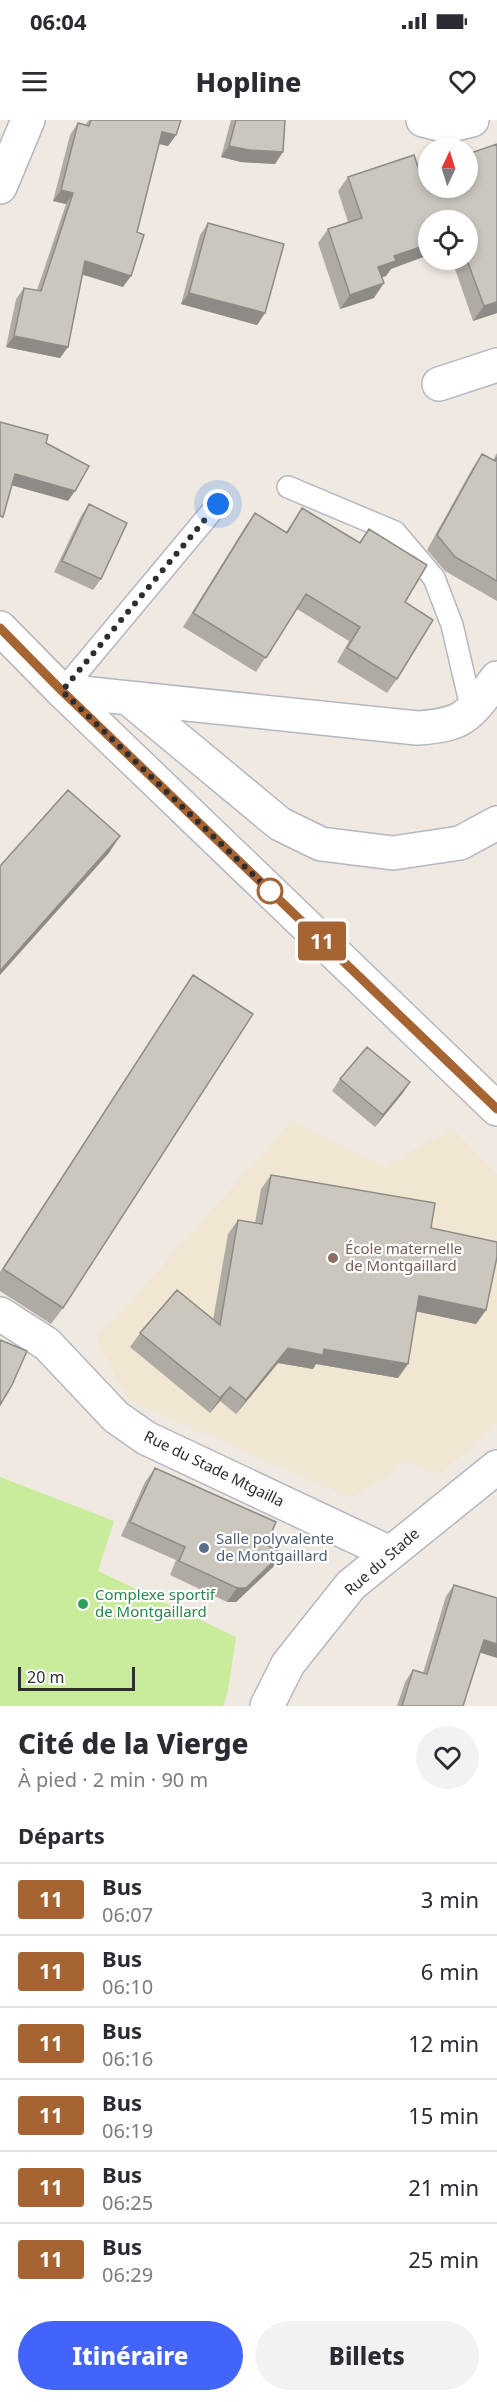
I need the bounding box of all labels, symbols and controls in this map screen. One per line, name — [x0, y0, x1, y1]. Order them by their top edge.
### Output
text: 06:04 — [30, 6, 87, 36]
text: Hopline — [196, 63, 301, 100]
icon: menu — [18, 65, 51, 98]
icon: heart — [446, 65, 479, 98]
north arrow — [418, 138, 478, 198]
map controls — [418, 138, 478, 270]
button: locate — [418, 210, 478, 270]
your location — [203, 489, 233, 519]
unlabelled marker — [257, 878, 283, 904]
line badge: 11 — [295, 922, 349, 960]
text: 11 — [310, 927, 334, 955]
place label: École maternelle de Montgaillard — [345, 1238, 462, 1275]
marker: École maternelle de Montgaillard — [326, 1251, 340, 1265]
street label: Rue du Stade Mtgailla — [141, 1425, 288, 1511]
street label: Rue du Stade — [340, 1523, 423, 1599]
place label: Salle polyvalente de Montgaillard — [216, 1528, 334, 1565]
marker: Salle polyvalente de Montgaillard — [197, 1541, 211, 1555]
place label: Complexe sportif de Montgaillard — [95, 1584, 216, 1621]
marker: Complexe sportif de Montgaillard — [76, 1597, 90, 1611]
scale bar — [18, 1664, 135, 1692]
text: 20 m — [27, 1666, 64, 1688]
text: Cité de la Vierge — [18, 1724, 248, 1762]
button: heart — [416, 1726, 479, 1789]
text: À pied · 2 min · 90 m — [18, 1766, 208, 1793]
text: Départs — [18, 1820, 105, 1850]
text: Bus — [102, 1871, 142, 1901]
text: 3 min — [421, 1884, 479, 1914]
text: 11 — [39, 1885, 63, 1913]
text: 06:07 — [102, 1901, 153, 1928]
text: Bus — [102, 1943, 142, 1973]
text: 6 min — [421, 1956, 479, 1986]
text: 11 — [39, 1957, 63, 1985]
text: 06:10 — [102, 1973, 153, 2000]
text: Bus — [102, 2015, 142, 2045]
text: 12 min — [408, 2028, 479, 2058]
text: 11 — [39, 2029, 63, 2057]
text: 06:16 — [102, 2045, 153, 2072]
text: Bus — [102, 2087, 142, 2117]
text: 15 min — [408, 2100, 479, 2130]
text: 11 — [39, 2101, 63, 2129]
text: 06:19 — [102, 2117, 153, 2144]
text: Bus — [102, 2159, 142, 2189]
text: 21 min — [408, 2172, 479, 2202]
text: 11 — [39, 2173, 63, 2201]
text: 06:25 — [102, 2189, 153, 2216]
text: Bus — [102, 2231, 142, 2261]
text: 25 min — [408, 2244, 479, 2274]
text: 11 — [39, 2245, 63, 2273]
text: 06:29 — [102, 2261, 153, 2288]
button: Itinéraire — [18, 2321, 243, 2390]
button: Billets — [255, 2321, 479, 2390]

